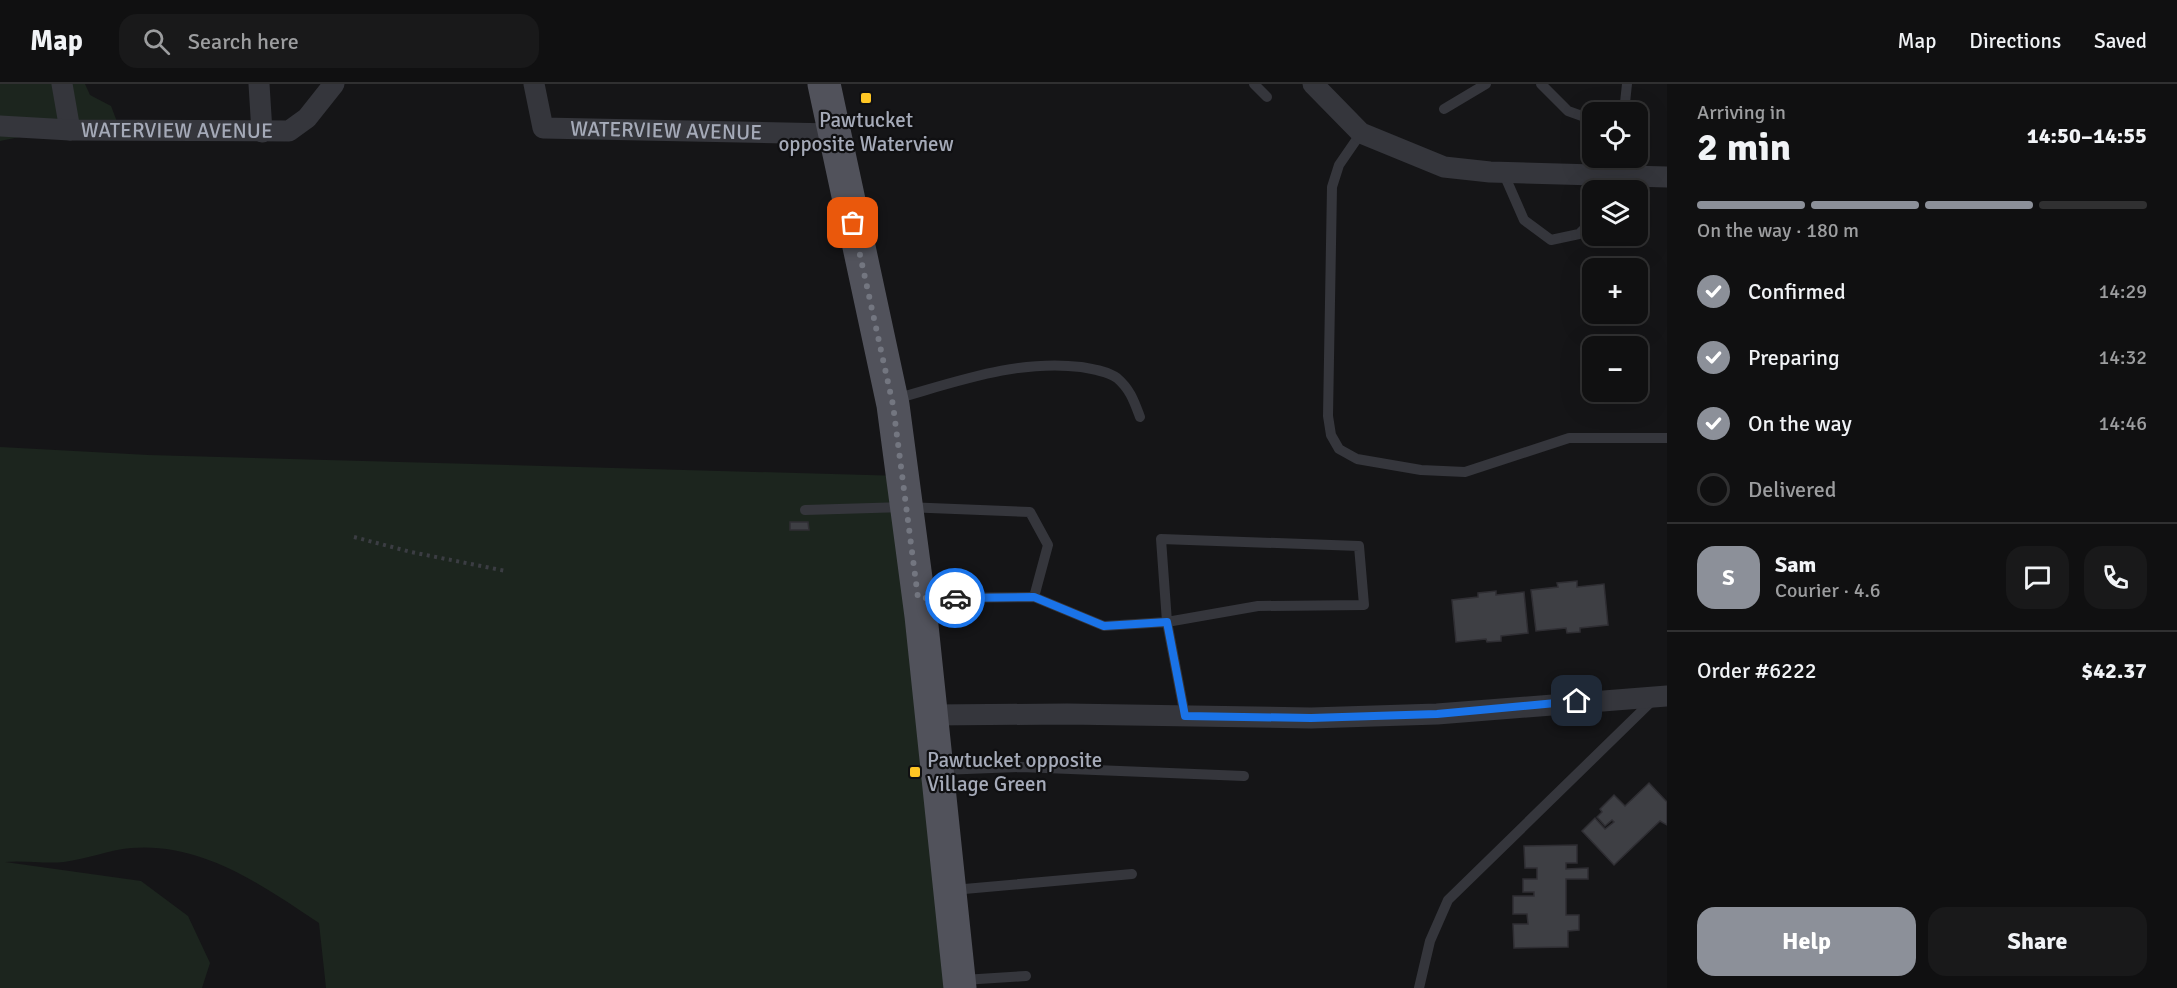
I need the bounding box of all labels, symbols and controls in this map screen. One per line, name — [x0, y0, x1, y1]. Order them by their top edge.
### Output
search box — [119, 14, 539, 68]
text: Map — [30, 24, 83, 58]
icon: search — [140, 25, 173, 58]
text: Search here — [188, 28, 299, 55]
text: Map — [1898, 28, 1936, 54]
text: Directions — [1969, 28, 2061, 54]
text: Saved — [2094, 28, 2147, 54]
marker: Pawtucket opposite Waterview — [859, 91, 873, 105]
text: Arriving in — [1697, 100, 1786, 125]
map controls — [1582, 102, 1648, 402]
button: locate — [1582, 102, 1648, 168]
place label: Pawtucket opposite Waterview — [778, 107, 954, 157]
street label: WATERVIEW AVENUE — [570, 116, 762, 146]
street label: WATERVIEW AVENUE — [81, 117, 273, 144]
text: 14:50–14:55 — [2027, 122, 2147, 149]
text: 2 min — [1697, 123, 1791, 171]
button: layers — [1582, 180, 1648, 246]
pin — [827, 197, 878, 248]
icon: bag — [836, 206, 869, 239]
text: On the way · 180 m — [1697, 218, 1859, 243]
button: + — [1582, 258, 1648, 324]
icon: check — [1697, 275, 1730, 308]
text: Confirmed — [1748, 278, 1846, 305]
text: 14:29 — [2098, 279, 2147, 304]
button: − — [1582, 336, 1648, 402]
icon: check — [1697, 341, 1730, 374]
text: Preparing — [1748, 344, 1840, 371]
text: 14:32 — [2098, 345, 2147, 370]
icon: check — [1697, 407, 1730, 440]
text: On the way — [1748, 410, 1852, 437]
text: 14:46 — [2098, 411, 2147, 436]
text: Delivered — [1748, 476, 1836, 503]
button: chat — [2006, 546, 2069, 609]
button: phone — [2084, 546, 2147, 609]
text: Sam — [1775, 551, 1816, 578]
text: S — [1722, 564, 1735, 591]
courier — [925, 568, 985, 628]
text: Courier · 4.6 — [1775, 578, 1881, 603]
icon: car — [939, 582, 972, 615]
text: Order #6222 — [1697, 657, 1817, 684]
text: $42.37 — [2081, 657, 2147, 684]
pin — [1551, 675, 1602, 726]
icon: home — [1560, 684, 1593, 717]
place label: Pawtucket opposite Village Green — [927, 747, 1102, 797]
marker: Pawtucket opposite Village Green — [908, 765, 922, 779]
button: Help — [1697, 907, 1916, 976]
button: Share — [1928, 907, 2147, 976]

